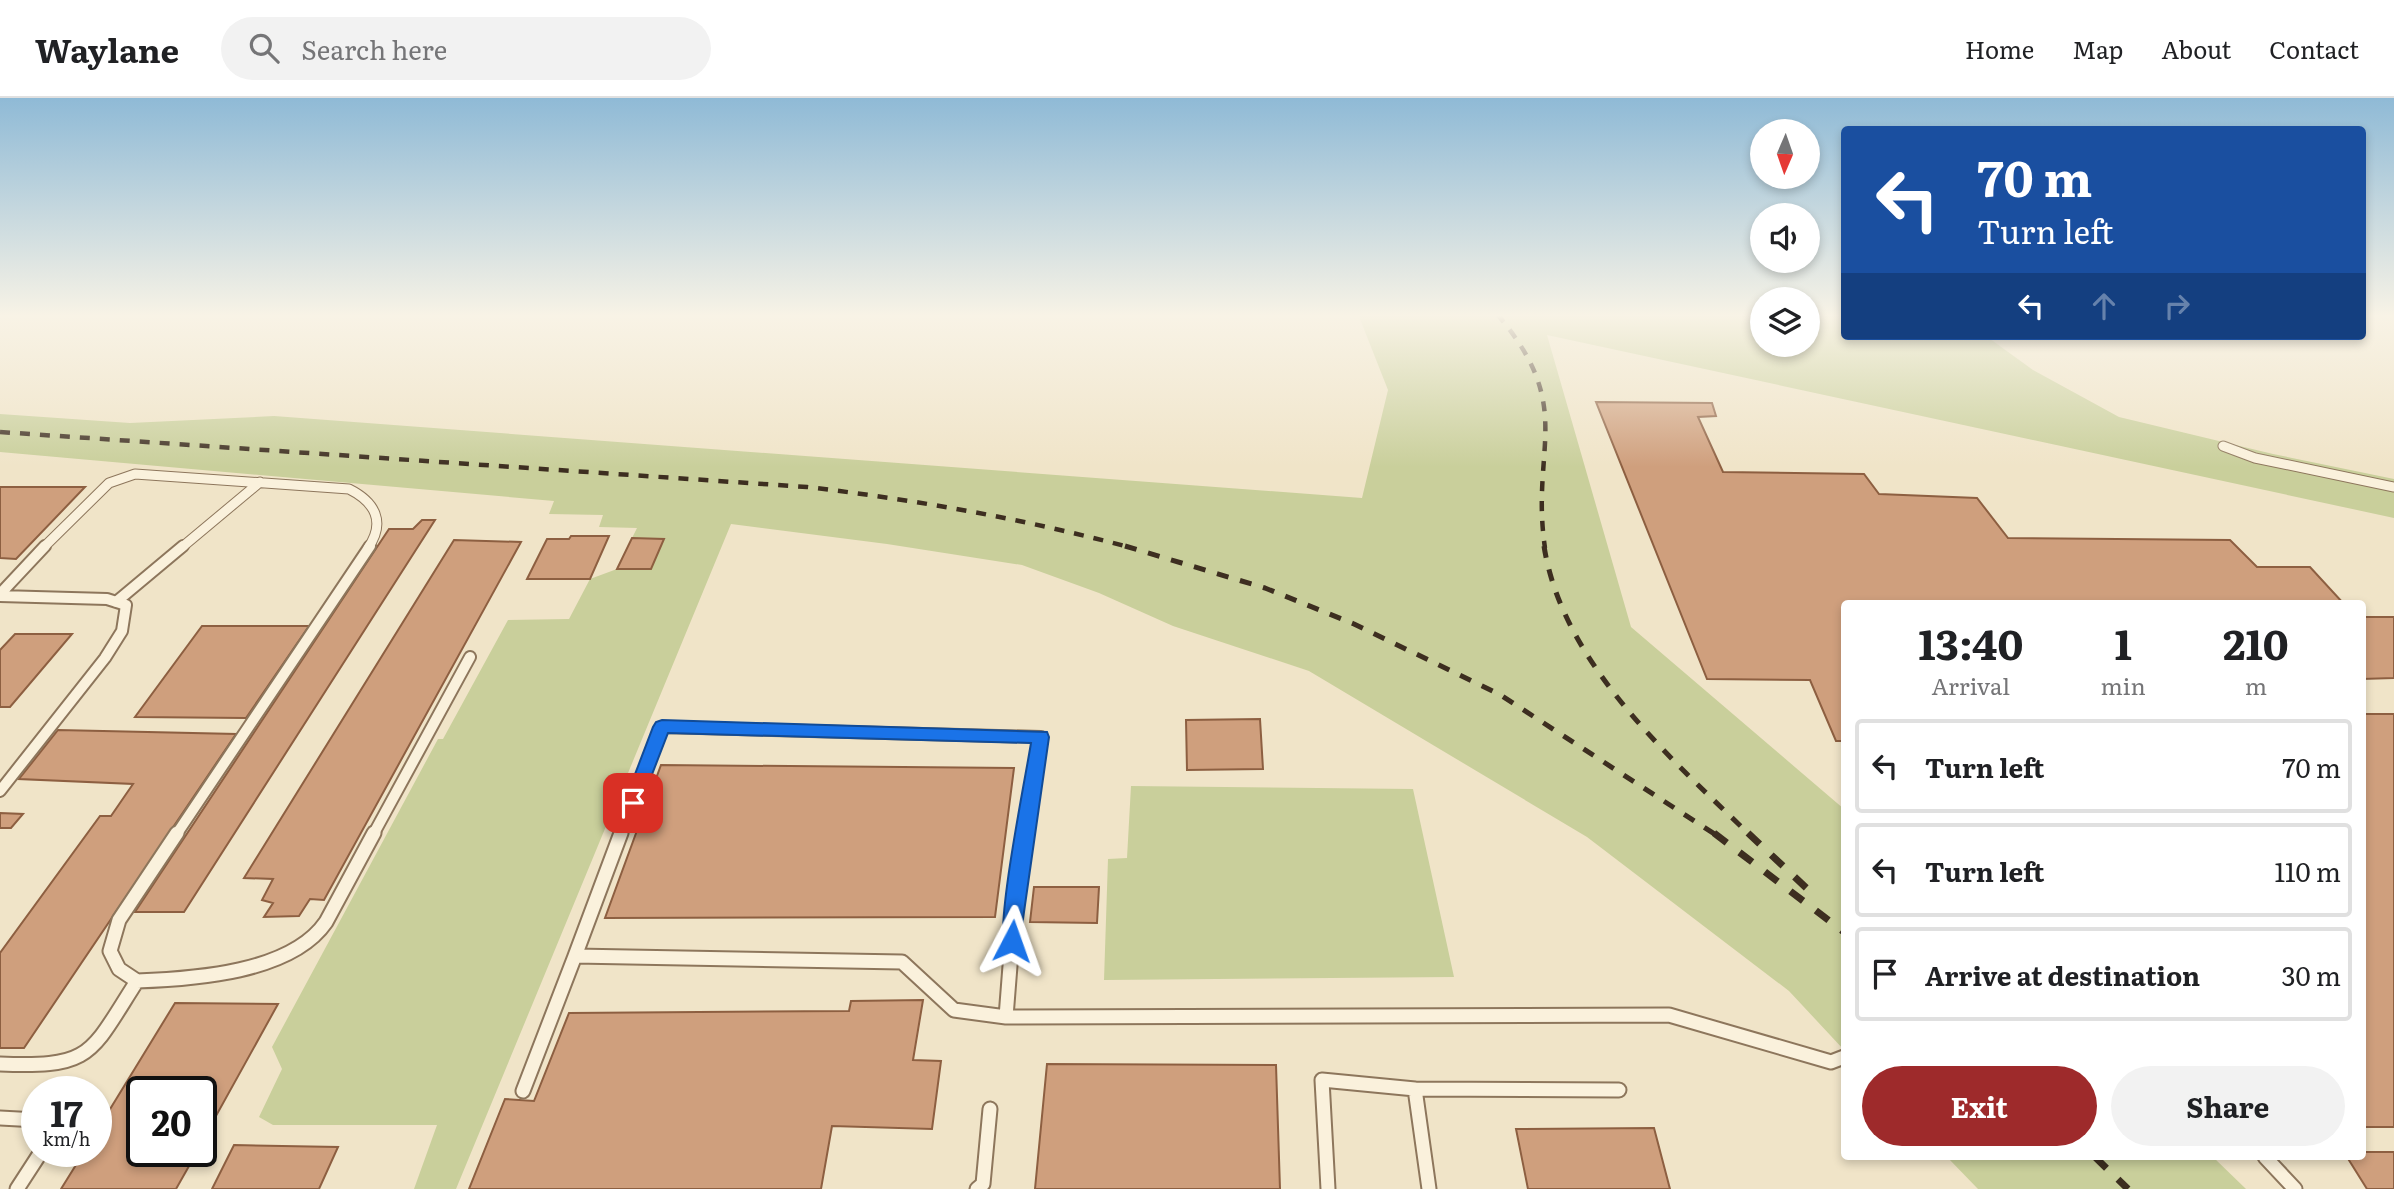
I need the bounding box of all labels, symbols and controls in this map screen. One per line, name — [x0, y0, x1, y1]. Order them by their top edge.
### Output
search box — [221, 17, 711, 80]
text: Waylane — [35, 24, 179, 73]
icon: search — [245, 29, 283, 67]
text: Search here — [301, 29, 447, 68]
text: Home — [1965, 31, 2034, 66]
text: Map — [2072, 31, 2123, 66]
text: About — [2161, 31, 2231, 66]
text: Contact — [2269, 31, 2359, 66]
north arrow — [1750, 119, 1820, 189]
map controls — [1750, 119, 1820, 357]
text: 70 m — [1977, 139, 2092, 212]
icon: left — [1862, 154, 1953, 245]
button: sound — [1750, 203, 1820, 273]
text: Turn left — [1977, 206, 2114, 254]
button: layers — [1750, 287, 1820, 357]
icon: left — [2012, 287, 2050, 325]
icon: ahead — [2085, 287, 2123, 325]
icon: right — [2158, 287, 2196, 325]
text: 13:40 — [1918, 611, 2023, 673]
text: 1 — [2114, 611, 2132, 673]
text: 210 — [2223, 611, 2289, 673]
text: Arrival — [1931, 668, 2010, 702]
text: min — [2101, 668, 2146, 702]
text: m — [2245, 668, 2267, 702]
icon: left — [1866, 747, 1904, 785]
text: Turn left — [1925, 747, 2044, 786]
text: 70 m — [2282, 747, 2341, 786]
pin — [603, 773, 663, 833]
icon: arrive — [614, 784, 652, 822]
icon: left — [1866, 851, 1904, 889]
text: Turn left — [1925, 851, 2044, 890]
text: 110 m — [2274, 851, 2341, 890]
position arrow — [975, 904, 1049, 978]
icon: arrive — [1866, 955, 1904, 993]
text: Arrive at destination — [1925, 955, 2200, 994]
text: 30 m — [2281, 955, 2341, 994]
button: Exit — [1862, 1066, 2097, 1146]
button: Share — [2111, 1066, 2345, 1146]
speed limit sign: 20 — [126, 1076, 217, 1167]
text: 17 — [50, 1086, 83, 1138]
text: km/h — [43, 1125, 90, 1152]

